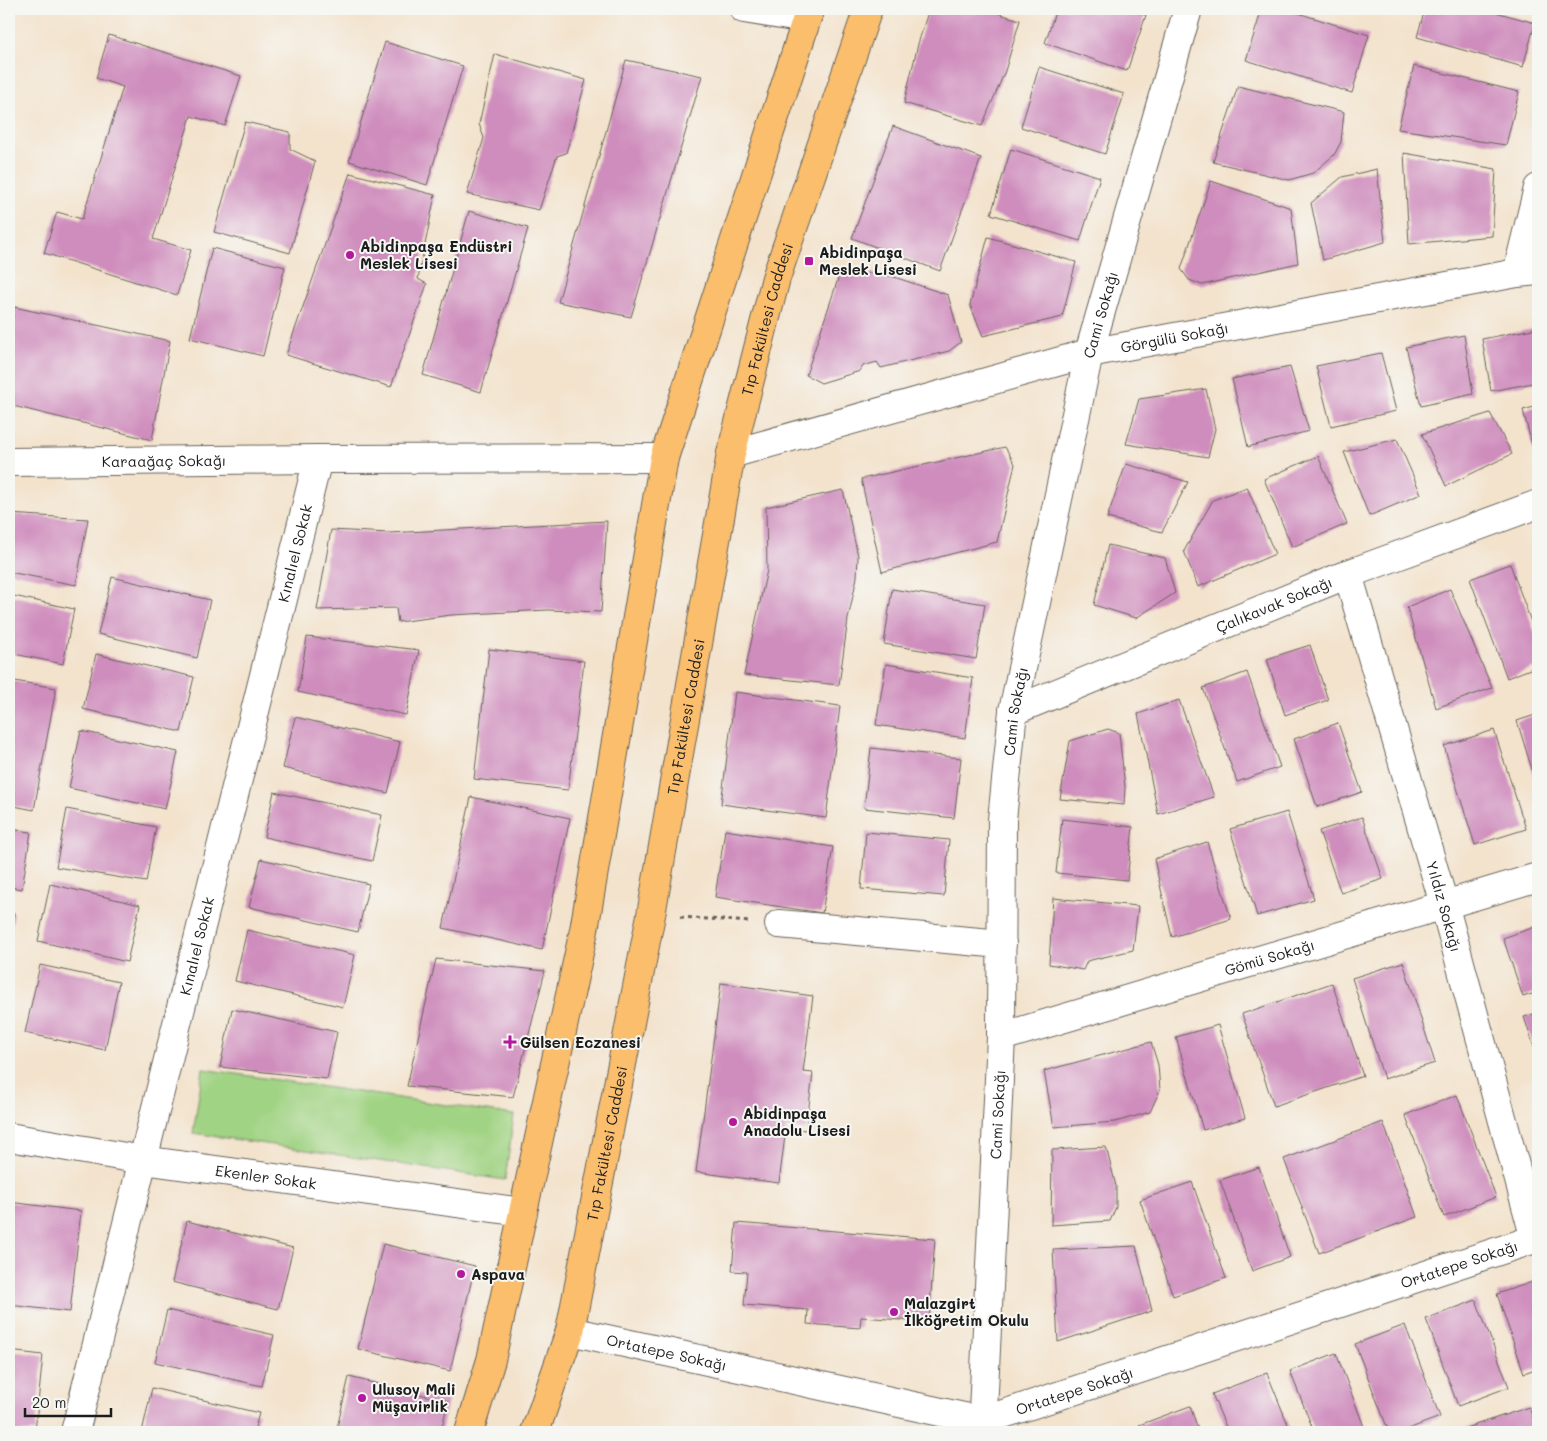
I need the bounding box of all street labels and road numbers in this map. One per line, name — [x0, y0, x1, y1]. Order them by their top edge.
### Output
street label: Tıp Fakültesi Caddesi — [736, 240, 797, 398]
street label: Cami Sokağı — [1078, 269, 1122, 360]
street label: Görgülü Sokağı — [1119, 317, 1230, 357]
street label: Karaağaç Sokağı — [102, 450, 226, 471]
street label: Kınalıel Sokak — [273, 502, 316, 604]
street label: Çalıkavak Sokağı — [1213, 572, 1335, 637]
street label: Tıp Fakültesi Caddesi — [662, 637, 709, 796]
street label: Cami Sokağı — [999, 665, 1032, 757]
street label: Yıldız Sokağı — [1422, 858, 1467, 954]
street label: Kınalıel Sokak — [175, 895, 218, 997]
street label: Gömü Sokağı — [1222, 934, 1317, 980]
street label: Tıp Fakültesi Caddesi — [582, 1064, 631, 1223]
street label: Cami Sokağı — [985, 1069, 1009, 1160]
street label: Ekenler Sokak — [214, 1160, 318, 1194]
street label: Ortatepe Sokağı — [1398, 1235, 1521, 1293]
street label: Ortatepe Sokağı — [605, 1329, 729, 1375]
street label: Ortatepe Sokağı — [1013, 1362, 1136, 1419]

